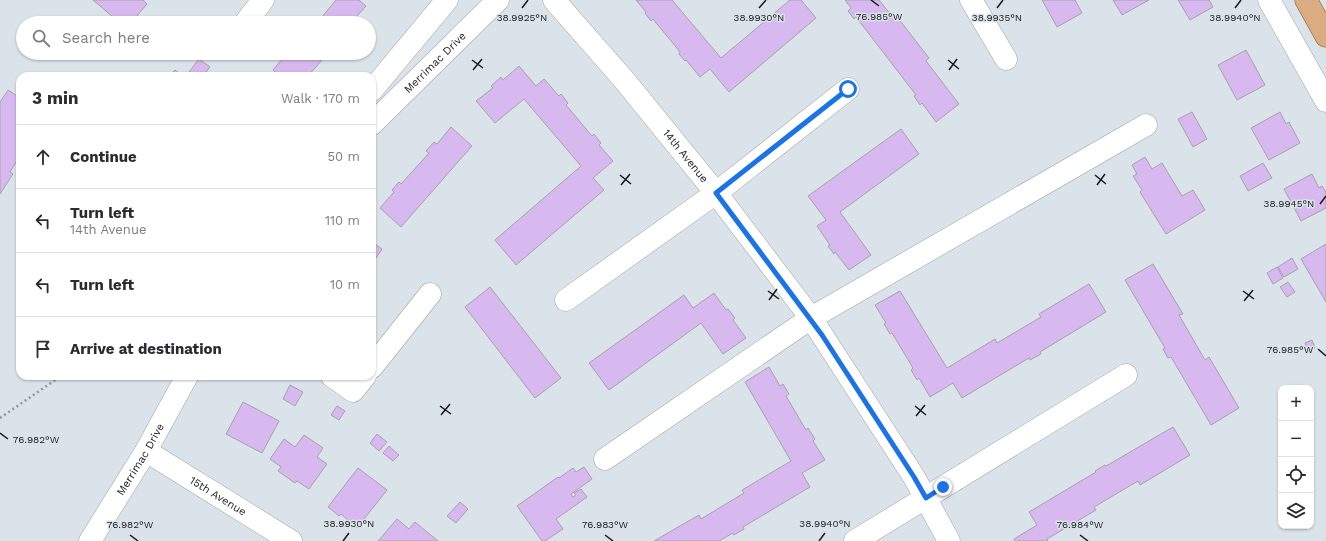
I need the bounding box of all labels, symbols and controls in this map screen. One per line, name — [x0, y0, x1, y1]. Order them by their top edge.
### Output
text: 76.985°W — [856, 11, 903, 22]
text: 38.9925°N — [497, 12, 547, 23]
text: 38.9930°N — [734, 12, 784, 23]
text: 38.9935°N — [972, 12, 1022, 23]
text: 38.9940°N — [1209, 12, 1261, 23]
search box — [16, 16, 376, 60]
icon: search — [30, 27, 52, 49]
text: Search here — [62, 29, 150, 47]
street label: Merrimac Drive — [401, 29, 469, 96]
route start — [839, 80, 857, 98]
text: 3 min — [32, 88, 78, 108]
text: Walk · 170 m — [281, 91, 360, 106]
street label: 14th Avenue — [660, 127, 711, 185]
icon: ahead — [32, 146, 54, 168]
text: Continue — [70, 148, 137, 166]
text: 50 m — [328, 149, 360, 164]
text: 38.9945°N — [1264, 198, 1314, 209]
text: Turn left — [70, 204, 134, 222]
icon: left — [32, 210, 54, 232]
text: 110 m — [325, 213, 360, 228]
text: 14th Avenue — [70, 222, 146, 237]
icon: left — [32, 274, 54, 296]
text: Turn left — [70, 276, 134, 294]
text: 10 m — [330, 277, 360, 292]
icon: arrive — [32, 338, 54, 360]
text: Arrive at destination — [70, 340, 222, 358]
text: 76.985°W — [1267, 344, 1314, 355]
map controls — [1278, 385, 1314, 529]
button: + — [1278, 385, 1314, 421]
street label: Merrimac Drive — [114, 421, 167, 498]
button: − — [1278, 421, 1314, 457]
text: 76.982°W — [13, 434, 60, 445]
button: locate — [1278, 457, 1314, 493]
street label: 15th Avenue — [187, 474, 249, 519]
route end — [934, 478, 952, 496]
button: layers — [1278, 493, 1314, 529]
text: 38.9930°N — [324, 518, 374, 529]
text: 38.9940°N — [799, 518, 851, 529]
text: 76.982°W — [107, 519, 154, 530]
text: 76.983°W — [582, 519, 629, 530]
text: 76.984°W — [1057, 519, 1104, 530]

